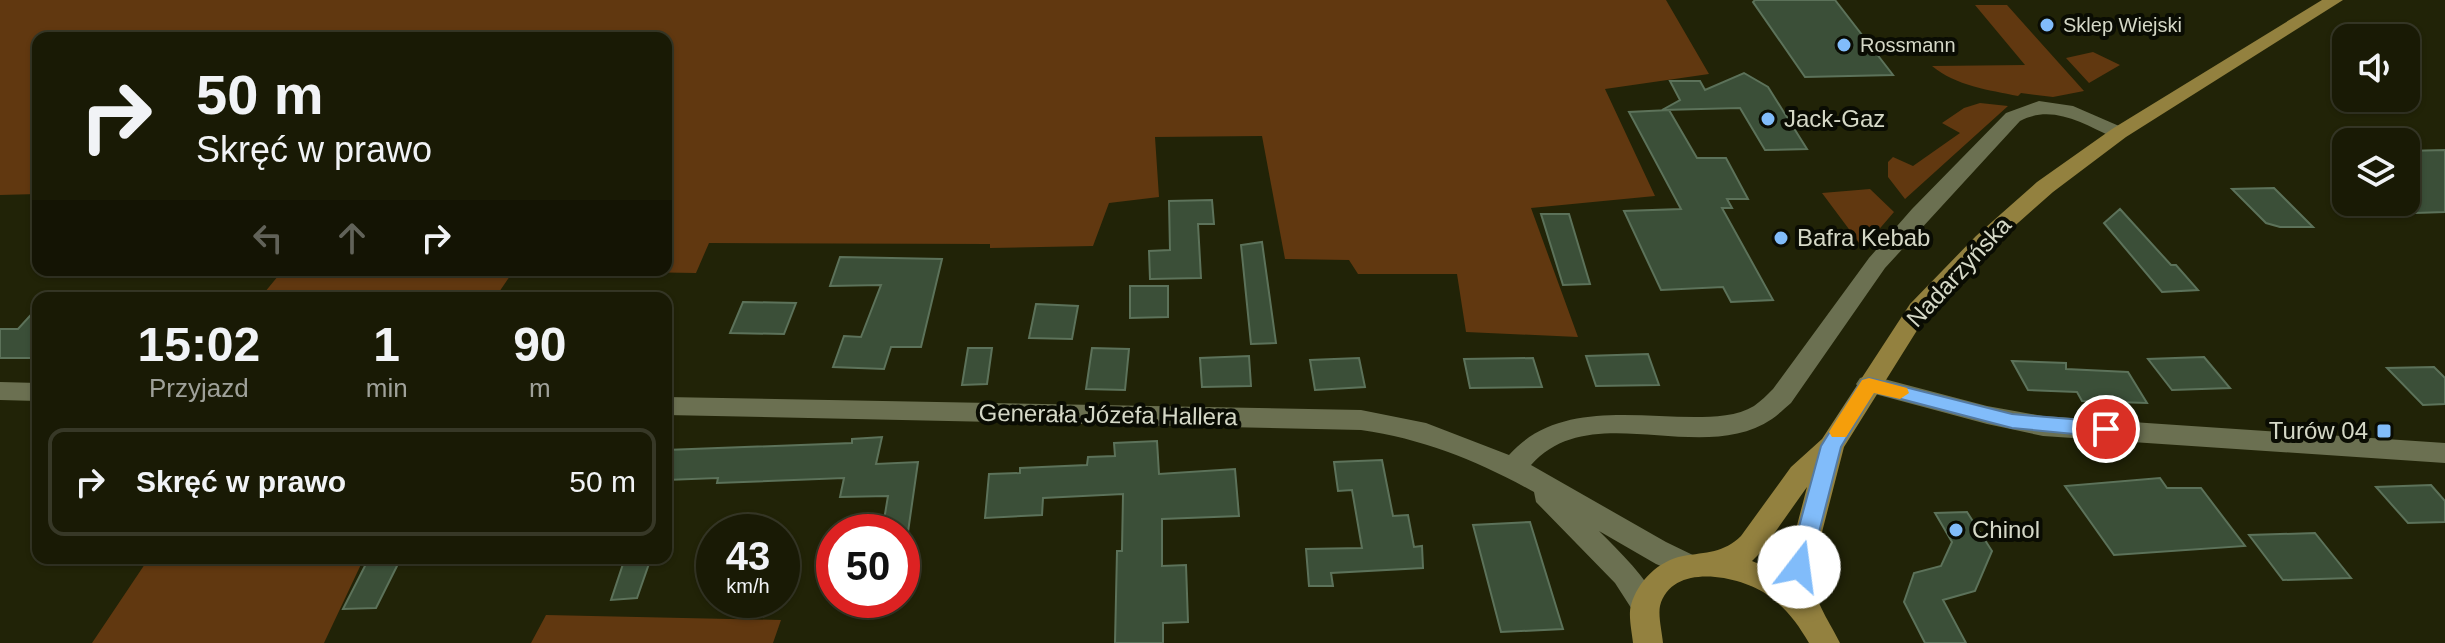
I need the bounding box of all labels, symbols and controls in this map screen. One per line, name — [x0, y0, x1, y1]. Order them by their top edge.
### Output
place label: Sklep Wiejski — [2063, 14, 2182, 36]
marker: Sklep Wiejski — [2038, 16, 2056, 34]
map controls — [2332, 24, 2420, 216]
button: sound — [2332, 24, 2420, 112]
place label: Rossmann — [1860, 34, 1956, 56]
marker: Rossmann — [1835, 36, 1853, 54]
text: 50 m — [196, 63, 324, 126]
icon: right — [64, 64, 168, 168]
place label: Jack-Gaz — [1784, 105, 1885, 132]
marker: Jack-Gaz — [1759, 110, 1777, 128]
button: layers — [2332, 128, 2420, 216]
text: Skręć w prawo — [196, 129, 432, 170]
street label: Nadarzyńska — [1901, 211, 2017, 332]
icon: left — [246, 216, 290, 260]
icon: ahead — [330, 216, 374, 260]
icon: right — [414, 216, 458, 260]
place label: Bafra Kebab — [1797, 224, 1930, 251]
marker: Bafra Kebab — [1772, 229, 1790, 247]
text: 15:02 — [137, 318, 260, 371]
text: 1 — [373, 318, 400, 371]
text: 90 — [513, 318, 567, 371]
text: Przyjazd — [149, 373, 249, 403]
text: min — [366, 373, 408, 403]
text: m — [529, 373, 551, 403]
pin — [2072, 395, 2140, 463]
street label: Generała Józefa Hallera — [978, 399, 1238, 430]
icon: arrive — [2084, 407, 2128, 451]
place label: Turów 04 — [2269, 417, 2368, 444]
marker: Turów 04 — [2375, 422, 2393, 440]
icon: right — [68, 460, 112, 504]
text: Skręć w prawo — [136, 465, 346, 498]
text: 50 m — [569, 465, 636, 498]
speed limit sign: 50 — [816, 514, 920, 618]
place label: Chinol — [1972, 516, 2040, 543]
marker: Chinol — [1947, 521, 1965, 539]
position arrow — [1757, 525, 1841, 609]
text: 43 — [726, 534, 770, 578]
text: km/h — [726, 575, 770, 597]

